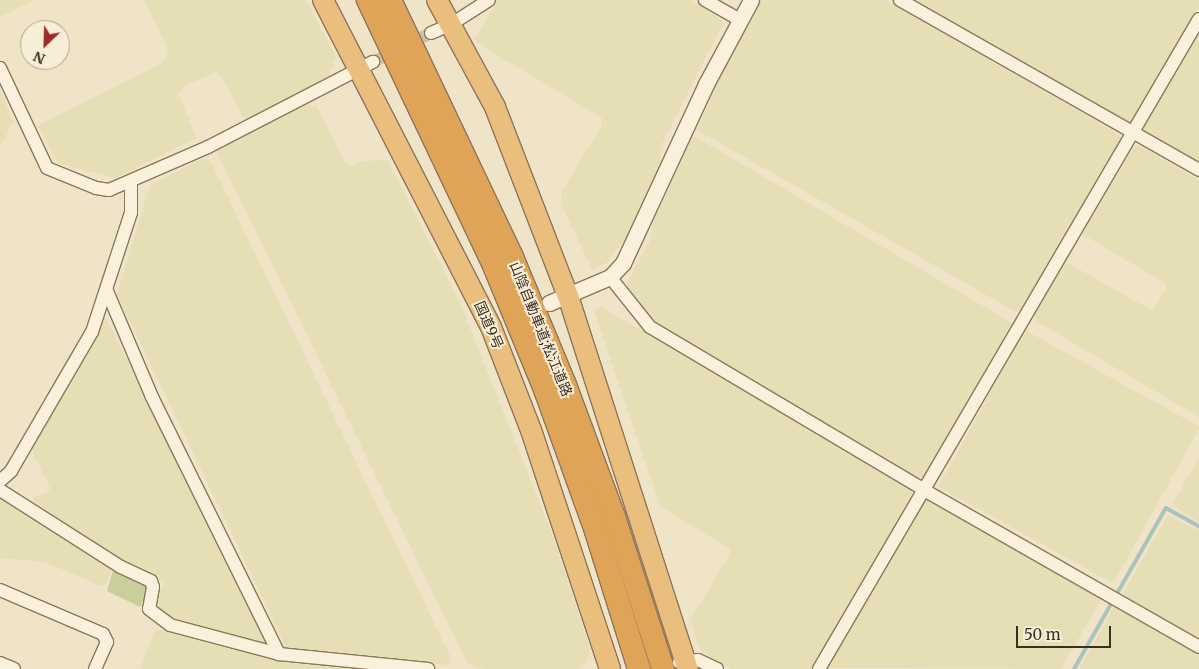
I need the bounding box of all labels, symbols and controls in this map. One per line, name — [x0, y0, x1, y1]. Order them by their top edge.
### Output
north arrow — [20, 20, 70, 70]
text: N — [31, 47, 48, 68]
street label: 山陰自動車道;松江道路 — [506, 259, 576, 399]
street label: 国道9号 — [471, 299, 507, 351]
scale bar — [1019, 616, 1114, 648]
text: 50 m — [1024, 625, 1061, 644]

